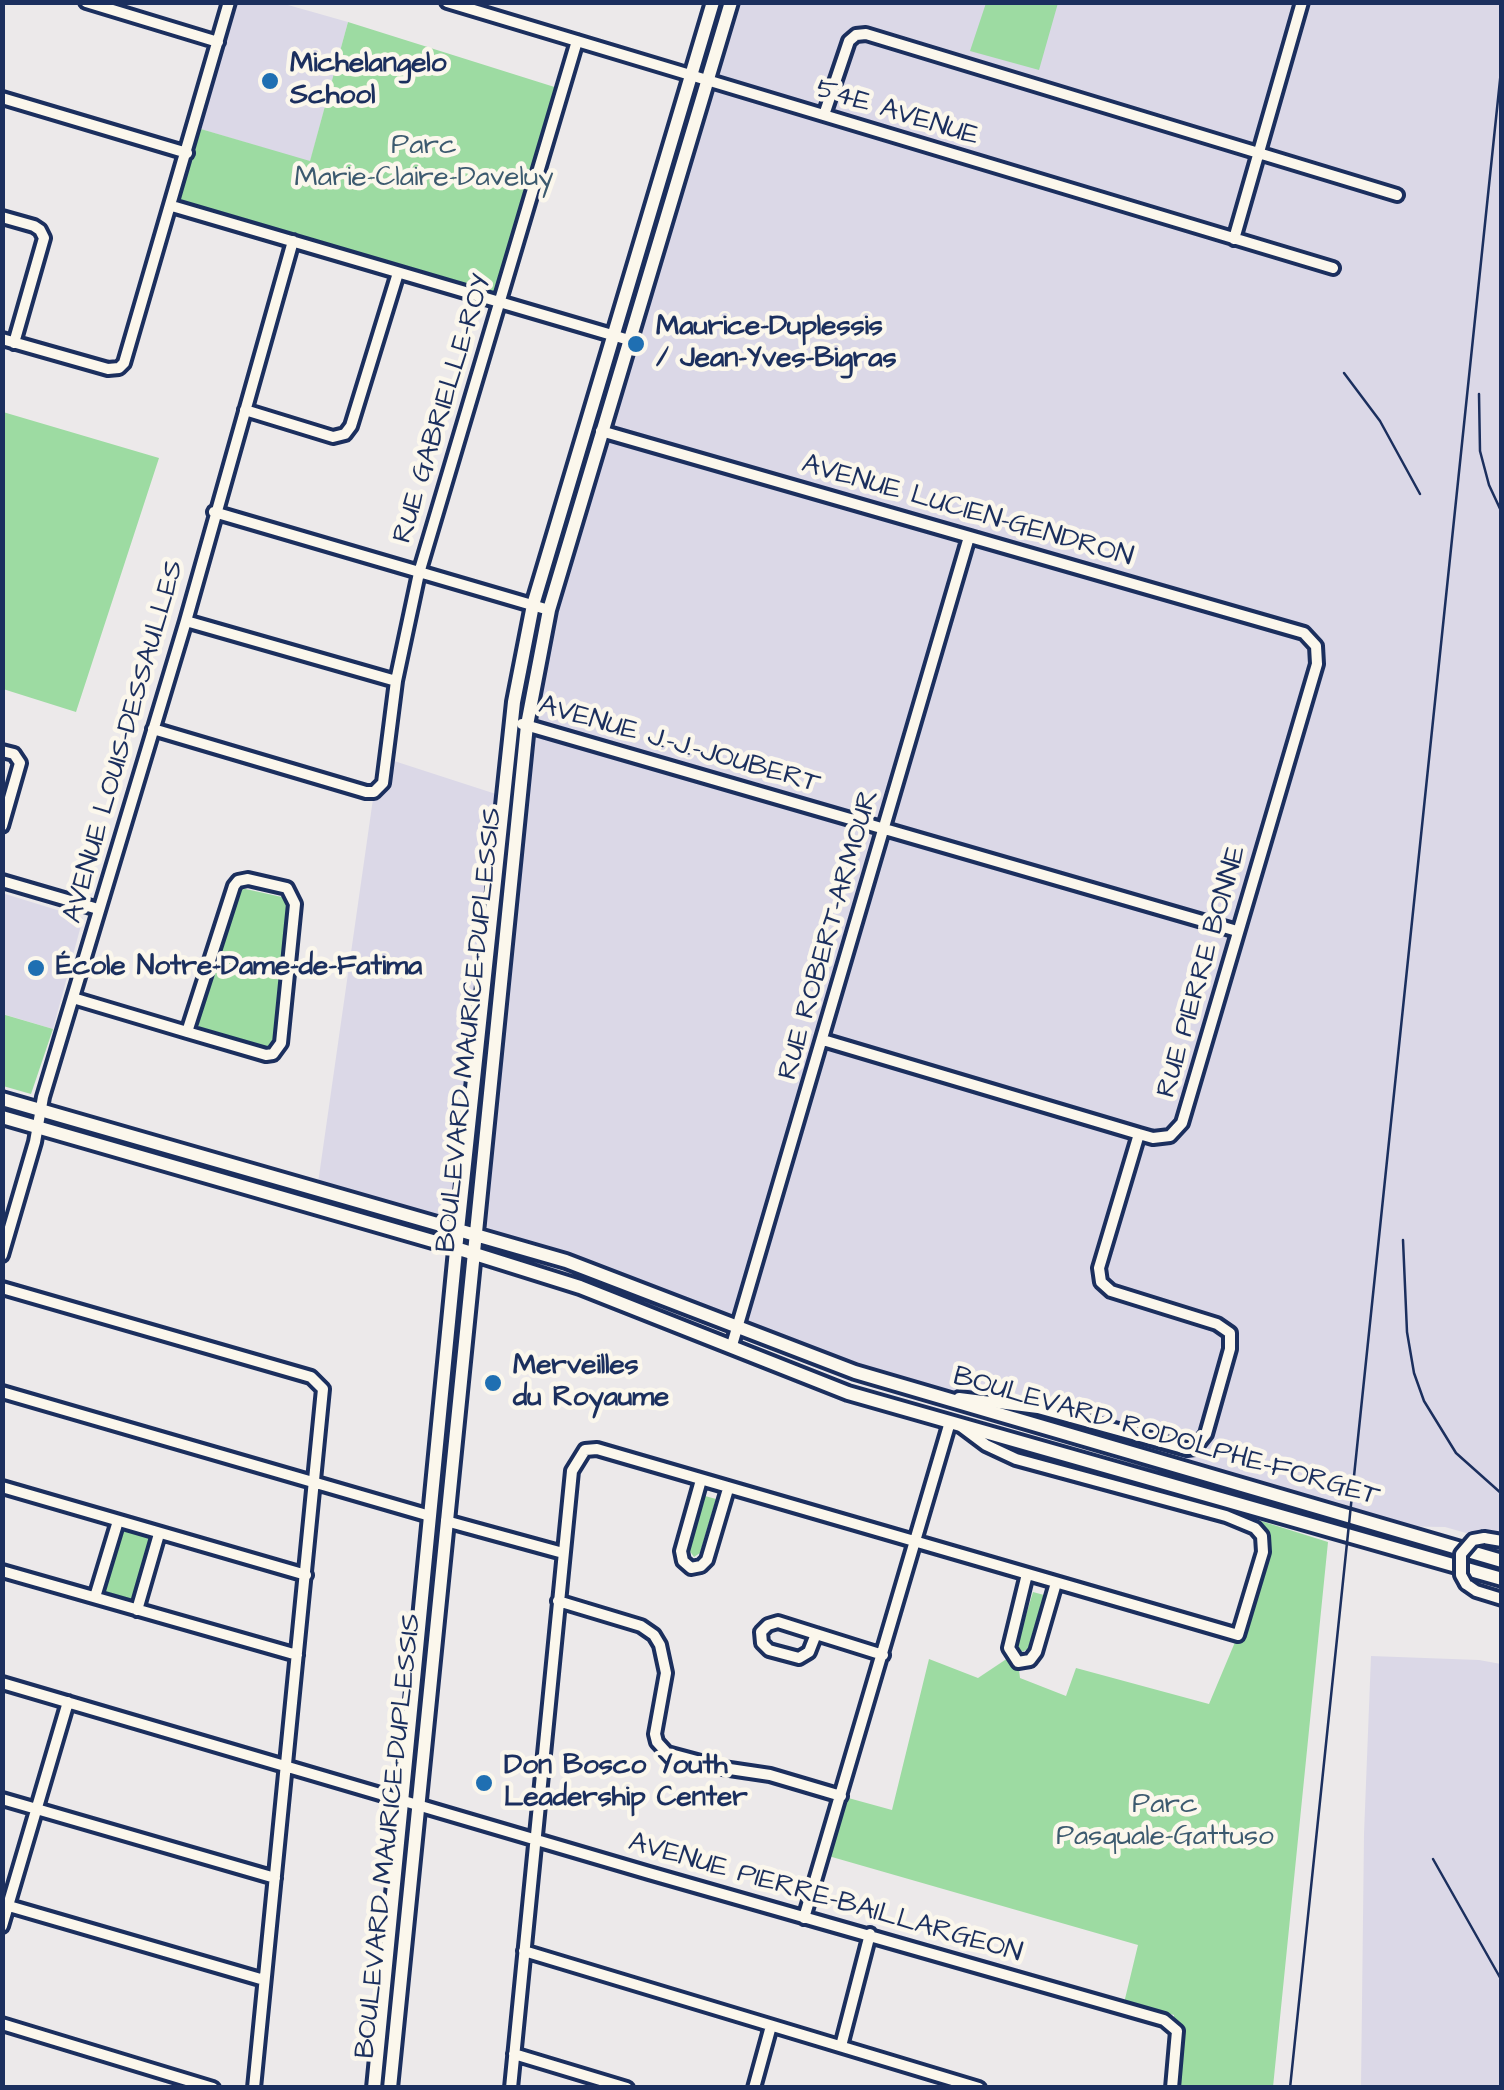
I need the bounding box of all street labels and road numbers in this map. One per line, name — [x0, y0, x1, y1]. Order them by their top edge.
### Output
street label: 54E AVENUE — [811, 73, 983, 155]
street label: RUE GABRIELLE-ROY — [387, 271, 501, 547]
street label: AVENUE LUCIEN-GENDRON — [797, 449, 1137, 575]
street label: AVENUE LOUIS-DESSAULLES — [57, 557, 193, 927]
street label: AVENUE J.-J.-JOUBERT — [534, 690, 824, 802]
street label: RUE ROBERT-ARMOUR — [772, 786, 888, 1084]
street label: BOULEVARD MAURICE-DUPLESSIS — [431, 806, 511, 1254]
street label: RUE PIERRE BONNE — [1151, 842, 1255, 1102]
street label: BOULEVARD RODOLPHE-FORGET — [949, 1361, 1383, 1515]
street label: BOULEVARD MAURICE-DUPLESSIS — [350, 1612, 430, 2060]
street label: AVENUE PIERRE-BAILLARGEON — [624, 1827, 1026, 1971]

